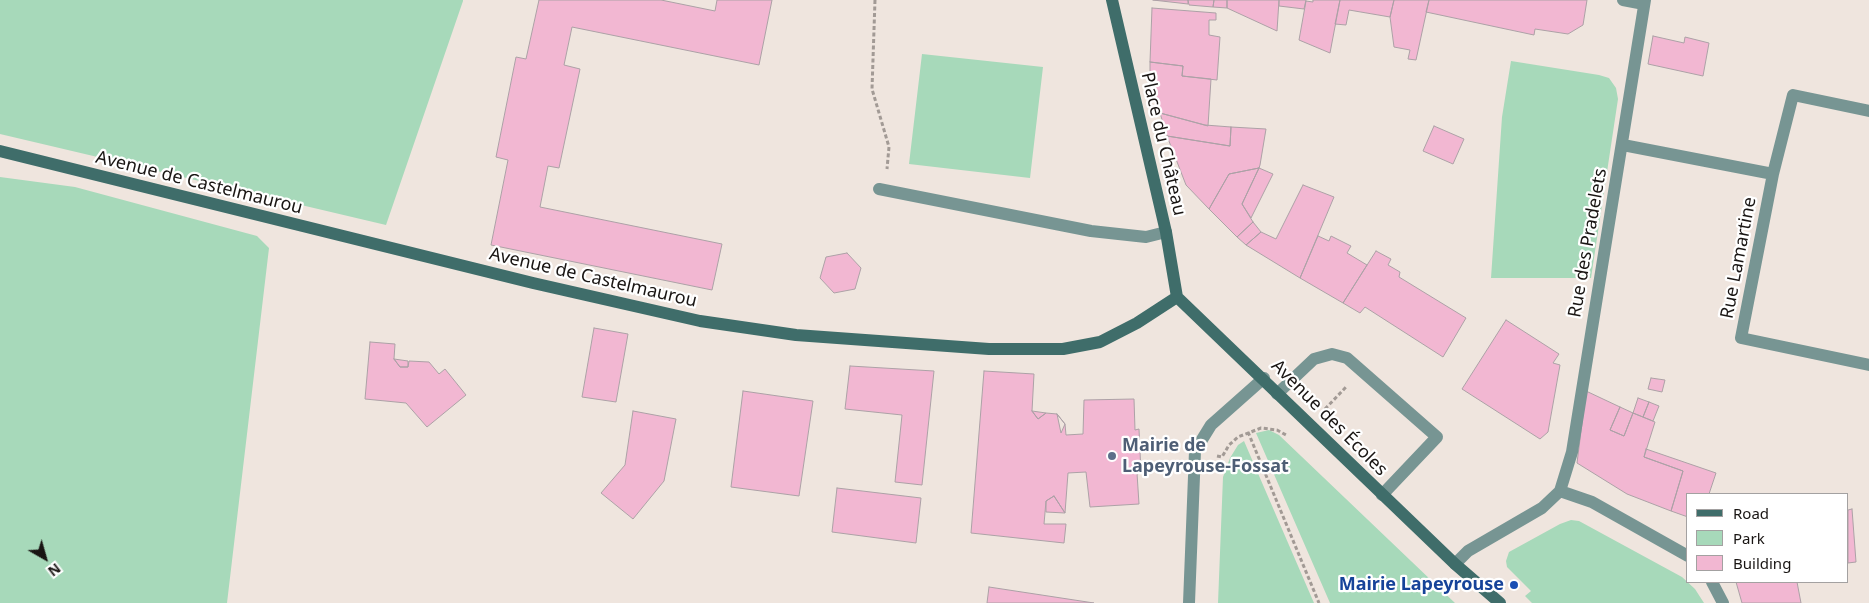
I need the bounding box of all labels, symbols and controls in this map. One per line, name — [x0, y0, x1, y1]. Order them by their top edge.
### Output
street label: Place du Château — [1136, 70, 1190, 218]
street label: Avenue de Castelmaurou — [93, 147, 305, 219]
street label: Rue des Pradelets — [1564, 167, 1612, 319]
street label: Rue Lamartine — [1717, 195, 1761, 321]
street label: Avenue de Castelmaurou — [487, 244, 699, 312]
street label: Avenue des Écoles — [1266, 355, 1392, 481]
place label: Mairie de Lapeyrouse-Fossat — [1122, 435, 1289, 478]
marker: Mairie de Lapeyrouse-Fossat — [1106, 450, 1118, 462]
legend — [1686, 493, 1849, 583]
text: Road — [1733, 503, 1769, 523]
text: Park — [1733, 528, 1765, 548]
north arrow — [20, 533, 70, 583]
text: Building — [1733, 553, 1791, 573]
text: N — [44, 559, 65, 581]
place label: Mairie Lapeyrouse — [1339, 574, 1504, 596]
marker: Mairie Lapeyrouse — [1508, 579, 1520, 591]

